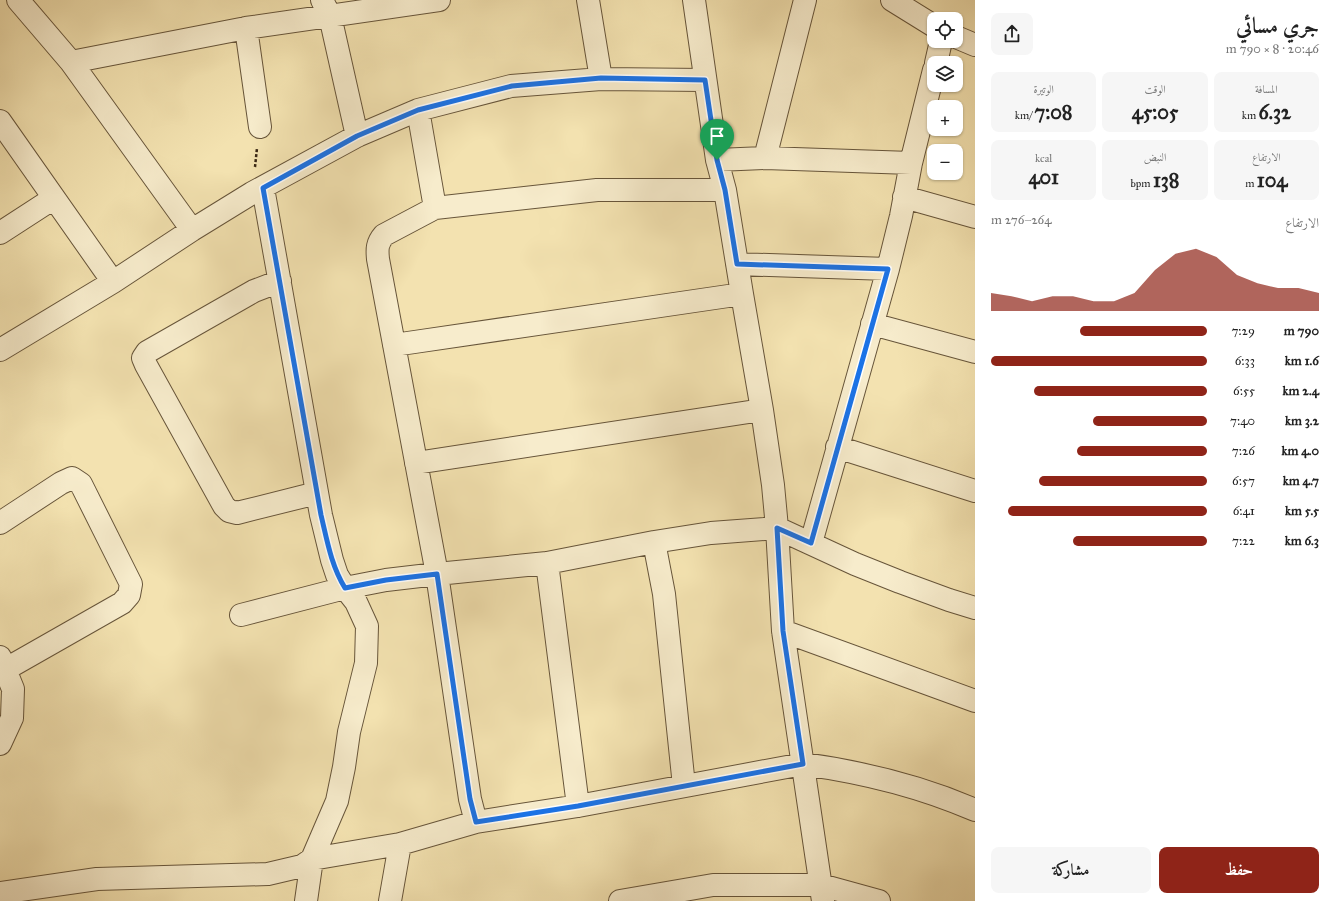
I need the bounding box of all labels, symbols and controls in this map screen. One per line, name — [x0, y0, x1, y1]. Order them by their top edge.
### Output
map controls — [927, 12, 963, 180]
button: locate — [927, 12, 963, 48]
text: جري مسائي — [1236, 12, 1319, 39]
button: share — [991, 13, 1033, 55]
text: 20:46 · 8 × 790 m — [1226, 41, 1319, 57]
button: layers — [927, 56, 963, 92]
text: الوتيرة — [1034, 83, 1054, 96]
text: الوقت — [1144, 83, 1166, 96]
text: المسافة — [1255, 83, 1278, 96]
button: + — [927, 100, 963, 136]
text: 7:08 — [1035, 100, 1073, 124]
text: 45:05 — [1132, 100, 1178, 124]
text: 6.32 — [1259, 100, 1291, 124]
text: /km — [1015, 109, 1035, 122]
text: km — [1242, 109, 1259, 122]
pin — [700, 119, 734, 160]
icon: arrive — [706, 125, 728, 147]
button: − — [927, 144, 963, 180]
text: النبض — [1144, 151, 1166, 164]
text: الارتفاع — [1252, 151, 1281, 164]
text: kcal — [1035, 152, 1052, 165]
text: 401 — [1028, 165, 1059, 189]
text: 138 — [1153, 168, 1179, 192]
text: 104 — [1257, 168, 1287, 192]
text: bpm — [1131, 177, 1153, 190]
text: m — [1245, 177, 1257, 190]
text: 264–276 m — [991, 212, 1052, 228]
text: الارتفاع — [1285, 215, 1319, 231]
text: 7:29 — [1231, 323, 1255, 339]
text: 790 m — [1284, 323, 1319, 339]
text: 6:33 — [1235, 353, 1255, 369]
text: 1.6 km — [1285, 353, 1319, 369]
text: 6:55 — [1233, 383, 1255, 399]
text: 2.4 km — [1282, 383, 1319, 399]
text: 7:40 — [1230, 413, 1255, 429]
text: 3.2 km — [1285, 413, 1319, 429]
text: 7:26 — [1232, 443, 1255, 459]
text: 4.0 km — [1281, 443, 1319, 459]
text: 6:57 — [1232, 473, 1255, 489]
text: 4.7 km — [1283, 473, 1319, 489]
text: 6:41 — [1233, 503, 1255, 519]
text: 5.5 km — [1285, 503, 1319, 519]
text: 7:22 — [1232, 533, 1255, 549]
text: 6.3 km — [1285, 533, 1319, 549]
button: مشاركة — [991, 847, 1151, 893]
button: حفظ — [1159, 847, 1319, 893]

